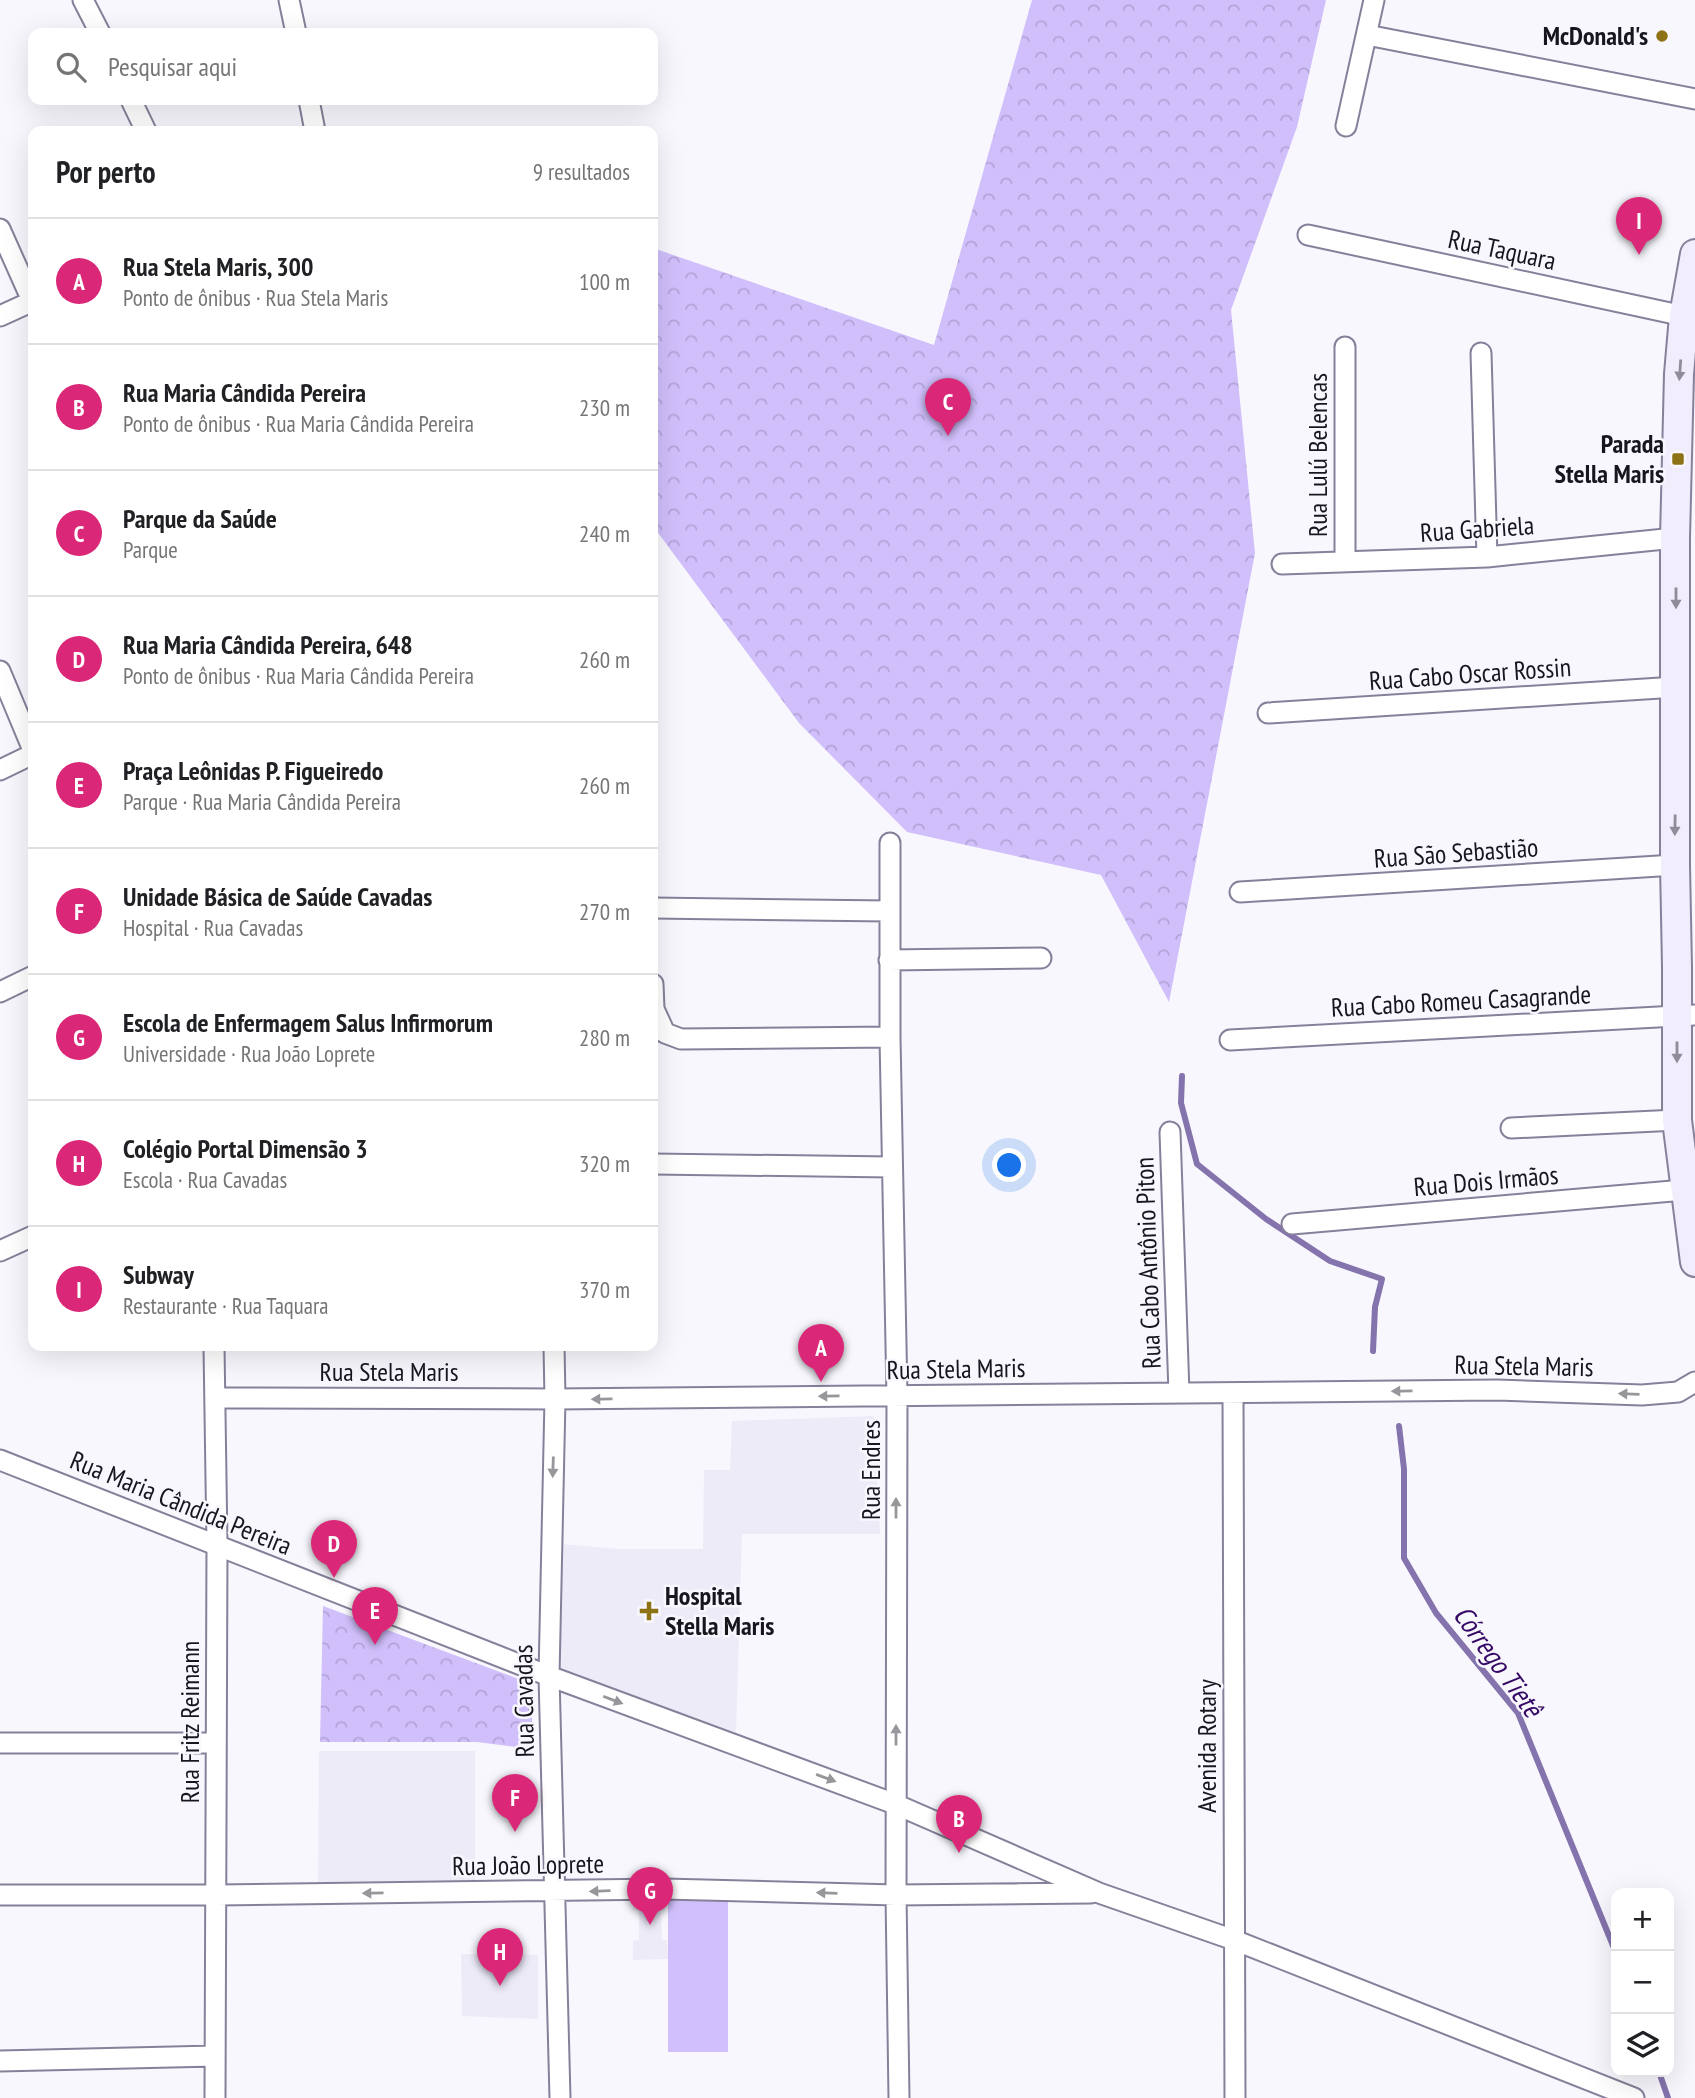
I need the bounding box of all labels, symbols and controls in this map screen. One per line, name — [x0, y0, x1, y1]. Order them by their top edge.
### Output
place label: McDonald's — [1543, 19, 1648, 52]
search box — [28, 28, 658, 105]
marker: McDonald's — [1654, 28, 1670, 44]
icon: search — [52, 48, 90, 86]
text: Pesquisar aqui — [108, 50, 237, 83]
text: Por perto — [56, 152, 156, 191]
text: 9 resultados — [533, 157, 630, 186]
pin: I — [1616, 197, 1662, 255]
street label: Rua Taquara — [1445, 222, 1559, 277]
text: Rua Stela Maris, 300 — [123, 250, 313, 283]
text: A — [73, 267, 85, 296]
text: 100 m — [579, 267, 630, 296]
text: Ponto de ônibus · Rua Stela Maris — [123, 283, 388, 312]
one-way arrow — [1674, 359, 1685, 381]
street label: Rua Lulú Belencas — [1301, 373, 1334, 537]
text: Rua Maria Cândida Pereira — [123, 376, 366, 409]
pin: C — [925, 378, 971, 436]
text: B — [73, 393, 85, 422]
text: 230 m — [579, 393, 630, 422]
text: Ponto de ônibus · Rua Maria Cândida Pereira — [123, 409, 474, 438]
place label: Parada Stella Maris — [1555, 427, 1664, 490]
marker: Parada Stella Maris — [1670, 451, 1686, 467]
text: Parque da Saúde — [123, 502, 277, 535]
street label: Rua Gabriela — [1419, 508, 1535, 549]
text: C — [74, 519, 84, 548]
text: 240 m — [579, 519, 630, 548]
text: Parque — [123, 535, 178, 564]
one-way arrow — [1670, 587, 1682, 609]
text: Rua Maria Cândida Pereira, 648 — [123, 628, 413, 661]
text: D — [73, 645, 85, 674]
text: 260 m — [579, 645, 630, 674]
street label: Rua Cabo Oscar Rossin — [1368, 650, 1572, 697]
text: Ponto de ônibus · Rua Maria Cândida Pereira — [123, 661, 474, 690]
text: Praça Leônidas P. Figueiredo — [123, 754, 383, 787]
text: E — [74, 771, 84, 800]
text: 260 m — [579, 771, 630, 800]
text: Parque · Rua Maria Cândida Pereira — [123, 787, 401, 816]
one-way arrow — [1669, 814, 1681, 836]
street label: Rua São Sebastião — [1373, 830, 1539, 875]
text: Unidade Básica de Saúde Cavadas — [123, 880, 432, 913]
text: F — [74, 897, 84, 926]
text: 270 m — [579, 897, 630, 926]
text: Hospital · Rua Cavadas — [123, 913, 303, 942]
street label: Rua Cabo Romeu Casagrande — [1330, 977, 1592, 1024]
text: Escola de Enfermagem Salus Infirmorum — [123, 1006, 493, 1039]
text: G — [73, 1023, 85, 1052]
text: 280 m — [579, 1023, 630, 1052]
text: Universidade · Rua João Loprete — [123, 1039, 375, 1068]
one-way arrow — [1671, 1042, 1683, 1064]
text: Colégio Portal Dimensão 3 — [123, 1132, 368, 1165]
your location — [992, 1148, 1026, 1182]
text: H — [73, 1149, 85, 1178]
text: 320 m — [579, 1149, 630, 1178]
street label: Rua Cabo Antônio Piton — [1127, 1157, 1168, 1369]
street label: Rua Dois Irmãos — [1412, 1158, 1560, 1203]
text: Escola · Rua Cavadas — [123, 1165, 287, 1194]
text: Subway — [123, 1258, 194, 1291]
text: I — [76, 1275, 82, 1304]
text: 370 m — [579, 1275, 630, 1304]
text: Restaurante · Rua Taquara — [123, 1291, 328, 1320]
pin: A — [798, 1324, 844, 1382]
street label: Rua Stela Maris — [1454, 1348, 1594, 1383]
street label: Rua Stela Maris — [886, 1351, 1026, 1386]
street label: Rua Stela Maris — [320, 1355, 458, 1388]
one-way arrow — [1391, 1385, 1413, 1397]
one-way arrow — [1618, 1389, 1640, 1400]
one-way arrow — [818, 1390, 840, 1402]
one-way arrow — [590, 1393, 612, 1404]
street label: Rua Endres — [854, 1420, 887, 1520]
street label: Rua Maria Cândida Pereira — [66, 1443, 297, 1562]
one-way arrow — [548, 1456, 559, 1478]
one-way arrow — [891, 1497, 902, 1519]
pin: D — [311, 1520, 357, 1578]
place label: Hospital Stella Maris — [665, 1579, 774, 1642]
pin: E — [352, 1587, 398, 1645]
water label: Córrego Tietê — [1445, 1597, 1553, 1726]
marker: Hospital Stella Maris — [639, 1601, 659, 1621]
street label: Rua Fritz Reimann — [173, 1641, 206, 1803]
street label: Rua Cavadas — [506, 1644, 541, 1758]
street label: Avenida Rotary — [1190, 1679, 1223, 1813]
one-way arrow — [602, 1695, 623, 1706]
one-way arrow — [890, 1724, 902, 1746]
one-way arrow — [816, 1773, 837, 1784]
pin: F — [492, 1774, 538, 1832]
pin: B — [936, 1795, 982, 1853]
street label: Rua João Loprete — [452, 1847, 604, 1882]
pin: G — [627, 1867, 673, 1925]
one-way arrow — [589, 1886, 611, 1897]
one-way arrow — [361, 1887, 383, 1899]
one-way arrow — [816, 1887, 838, 1899]
map controls — [1611, 1888, 1674, 2077]
button: + — [1611, 1888, 1674, 1951]
pin: H — [477, 1928, 523, 1986]
button: − — [1611, 1951, 1674, 2014]
button: layers — [1611, 2014, 1674, 2077]

